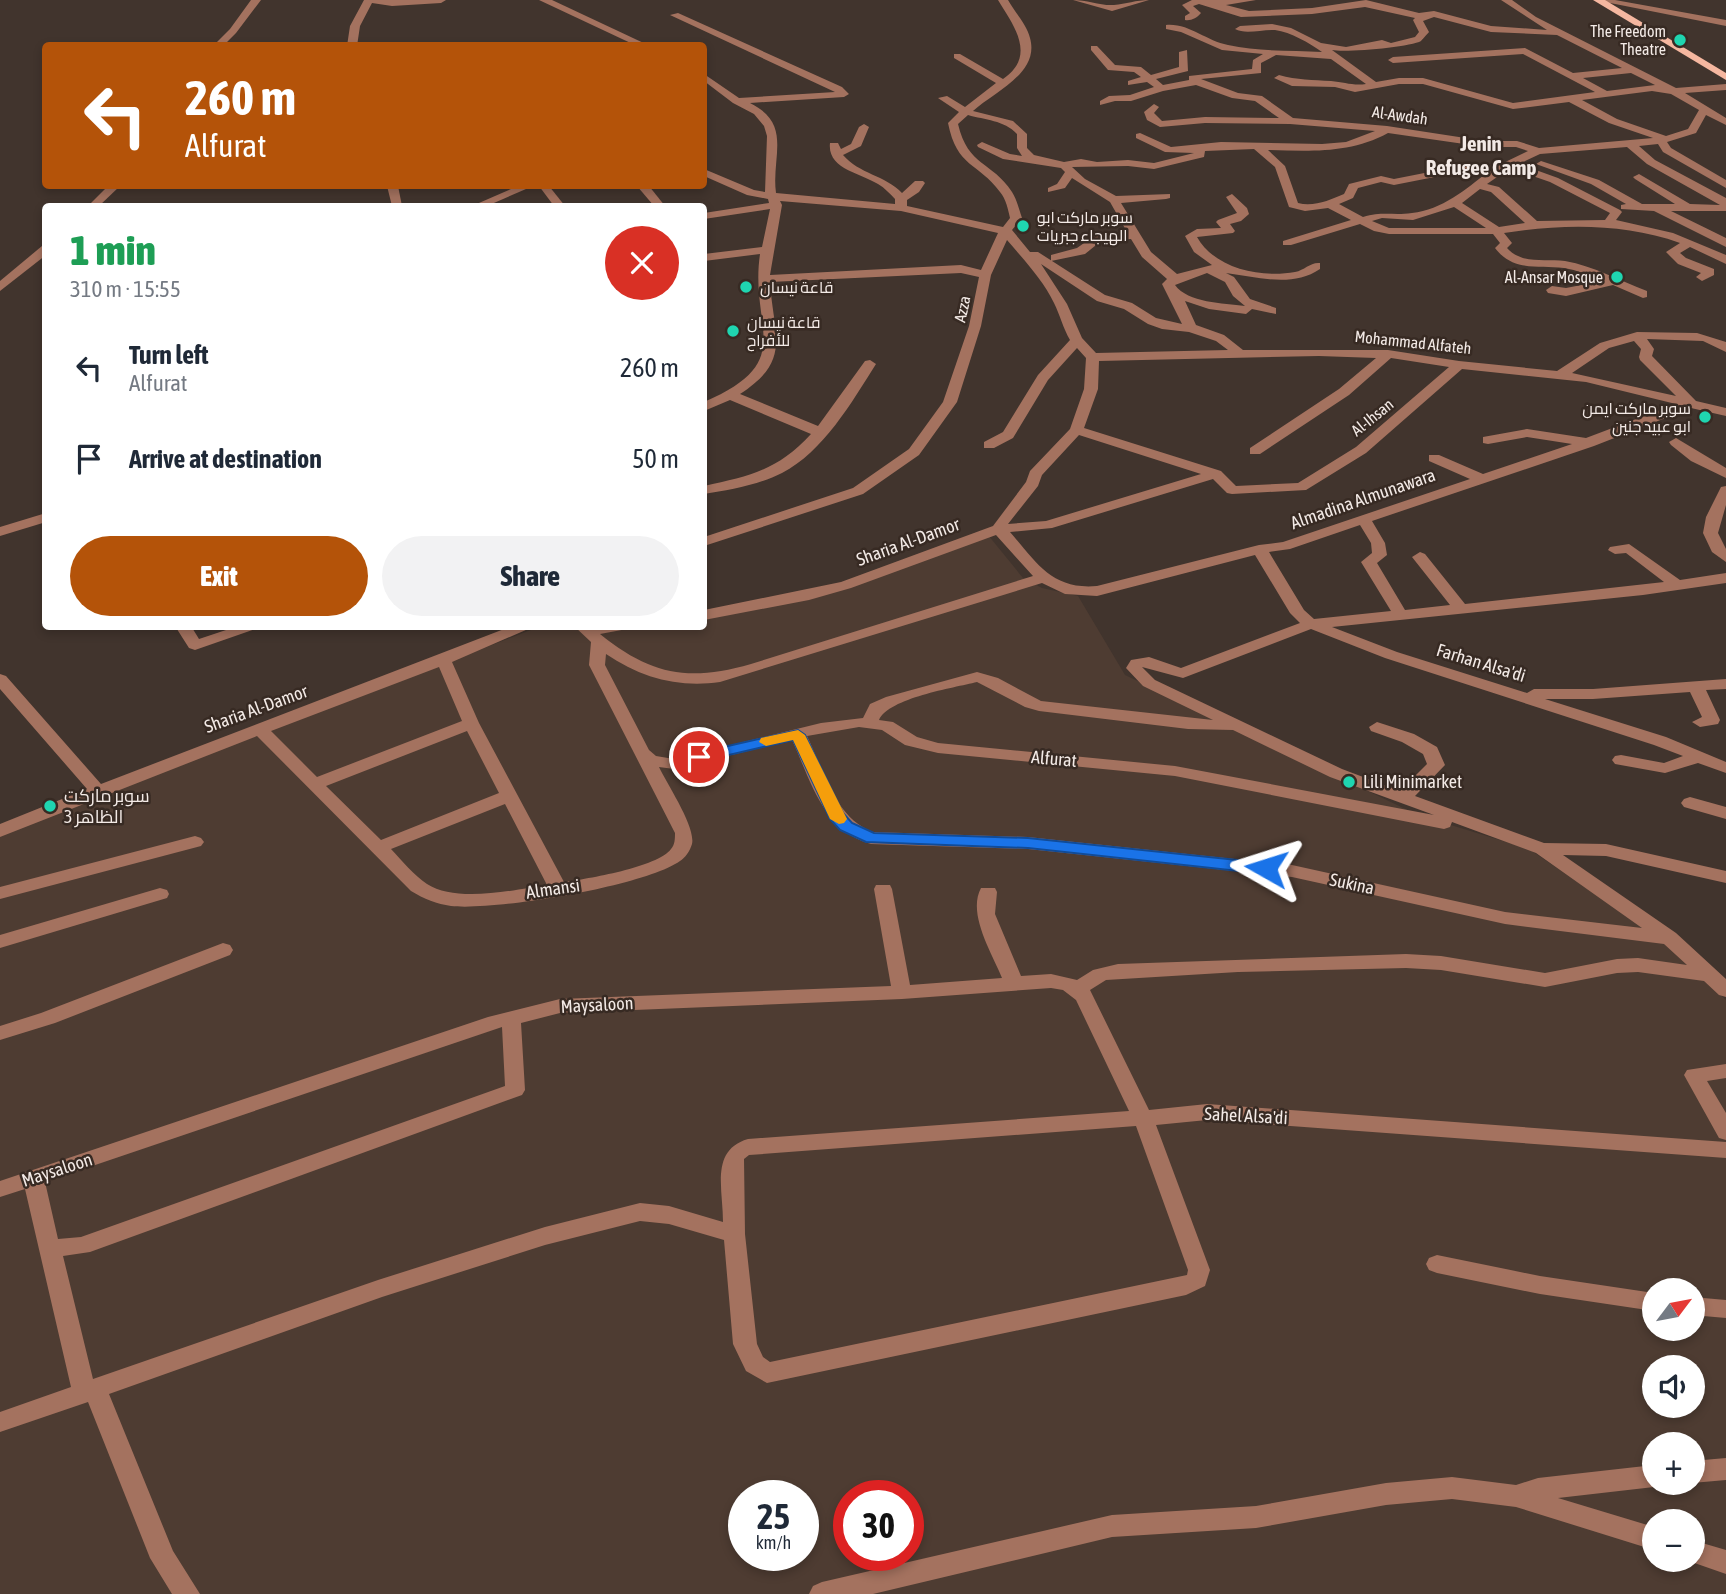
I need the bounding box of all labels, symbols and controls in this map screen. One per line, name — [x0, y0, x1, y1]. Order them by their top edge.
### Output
place label: The Freedom Theatre — [1590, 22, 1666, 58]
marker: The Freedom Theatre — [1672, 32, 1688, 48]
text: 260 m — [185, 69, 296, 125]
icon: left — [70, 70, 161, 161]
street label: Al-Awdah — [1371, 102, 1429, 128]
text: Alfurat — [185, 127, 266, 164]
district label: Jenin Refugee Camp — [1426, 131, 1536, 179]
place label: سوبر ماركت ابو الهيجاء جبريات — [1037, 208, 1133, 246]
marker: سوبر ماركت ابو الهيجاء جبريات — [1015, 218, 1031, 234]
text: 1 min — [70, 226, 156, 274]
button: close — [605, 226, 679, 300]
place label: Al-Ansar Mosque — [1505, 268, 1603, 287]
marker: Al-Ansar Mosque — [1609, 269, 1625, 285]
text: 310 m · 15:55 — [70, 276, 181, 302]
place label: قاعة نيسان — [760, 278, 833, 298]
marker: قاعة نيسان — [738, 279, 754, 295]
street label: Azza — [950, 294, 974, 324]
place label: قاعة نيسان للأفراح — [747, 313, 820, 352]
marker: قاعة نيسان للأفراح — [725, 323, 741, 339]
street label: Mohammad Alfateh — [1354, 327, 1472, 357]
text: Turn left — [129, 340, 209, 370]
icon: left — [70, 349, 108, 387]
text: 260 m — [620, 353, 679, 383]
text: Alfurat — [129, 370, 187, 396]
street label: Al-Ihsan — [1347, 395, 1397, 439]
place label: سوبر ماركت ايمن ابو عبيد جنين — [1582, 399, 1691, 437]
marker: سوبر ماركت ايمن ابو عبيد جنين — [1697, 409, 1713, 425]
icon: arrive — [70, 440, 108, 478]
text: Arrive at destination — [129, 444, 322, 474]
text: 50 m — [632, 444, 679, 474]
street label: Almadina Almunawara — [1288, 464, 1438, 533]
street label: Sharia Al-Damor — [853, 513, 963, 570]
button: Exit — [70, 536, 368, 616]
button: Share — [382, 536, 679, 616]
street label: Farhan Alsa'di — [1434, 639, 1528, 686]
street label: Sharia Al-Damor — [201, 680, 311, 737]
pin — [669, 727, 729, 787]
icon: arrive — [680, 738, 718, 776]
street label: Alfurat — [1030, 746, 1078, 771]
place label: Lili Minimarket — [1363, 771, 1462, 792]
marker: Lili Minimarket — [1341, 774, 1357, 790]
place label: سوبر ماركت الظاهر 3 — [64, 785, 150, 828]
marker: سوبر ماركت الظاهر 3 — [42, 798, 58, 814]
position arrow — [1229, 831, 1303, 905]
street label: Sukina — [1328, 869, 1376, 898]
street label: Almansi — [525, 874, 581, 903]
street label: Maysaloon — [560, 992, 634, 1017]
street label: Sahel Alsa'di — [1204, 1103, 1288, 1128]
street label: Maysaloon — [19, 1148, 95, 1191]
north arrow — [1642, 1278, 1704, 1340]
map controls — [1642, 1278, 1705, 1572]
button: sound — [1642, 1355, 1705, 1418]
button: + — [1642, 1432, 1705, 1495]
speed limit sign: 30 — [833, 1480, 924, 1571]
text: 25 — [757, 1496, 790, 1536]
button: − — [1642, 1509, 1705, 1572]
text: km/h — [756, 1532, 791, 1553]

